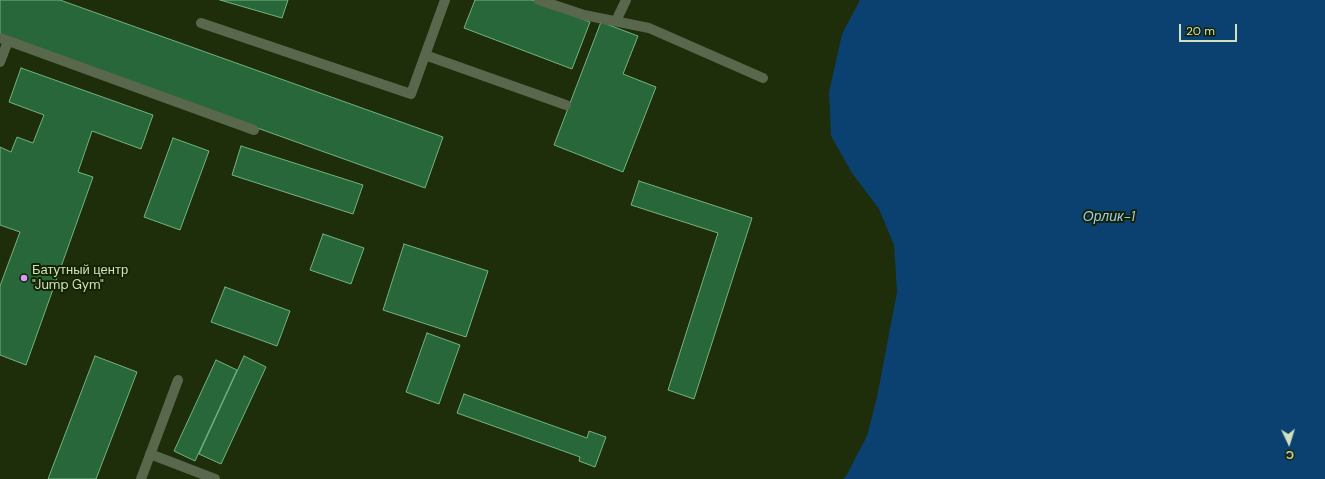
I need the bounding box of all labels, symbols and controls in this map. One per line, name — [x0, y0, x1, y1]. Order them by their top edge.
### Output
scale bar — [1181, 16, 1239, 42]
text: 20 m — [1186, 23, 1215, 39]
water label: Орлик-1 — [1083, 209, 1135, 225]
place label: Батутный центр "Jump Gym" — [32, 263, 128, 294]
marker: Батутный центр "Jump Gym" — [19, 273, 29, 283]
north arrow — [1269, 423, 1309, 463]
text: С — [1285, 448, 1294, 462]

